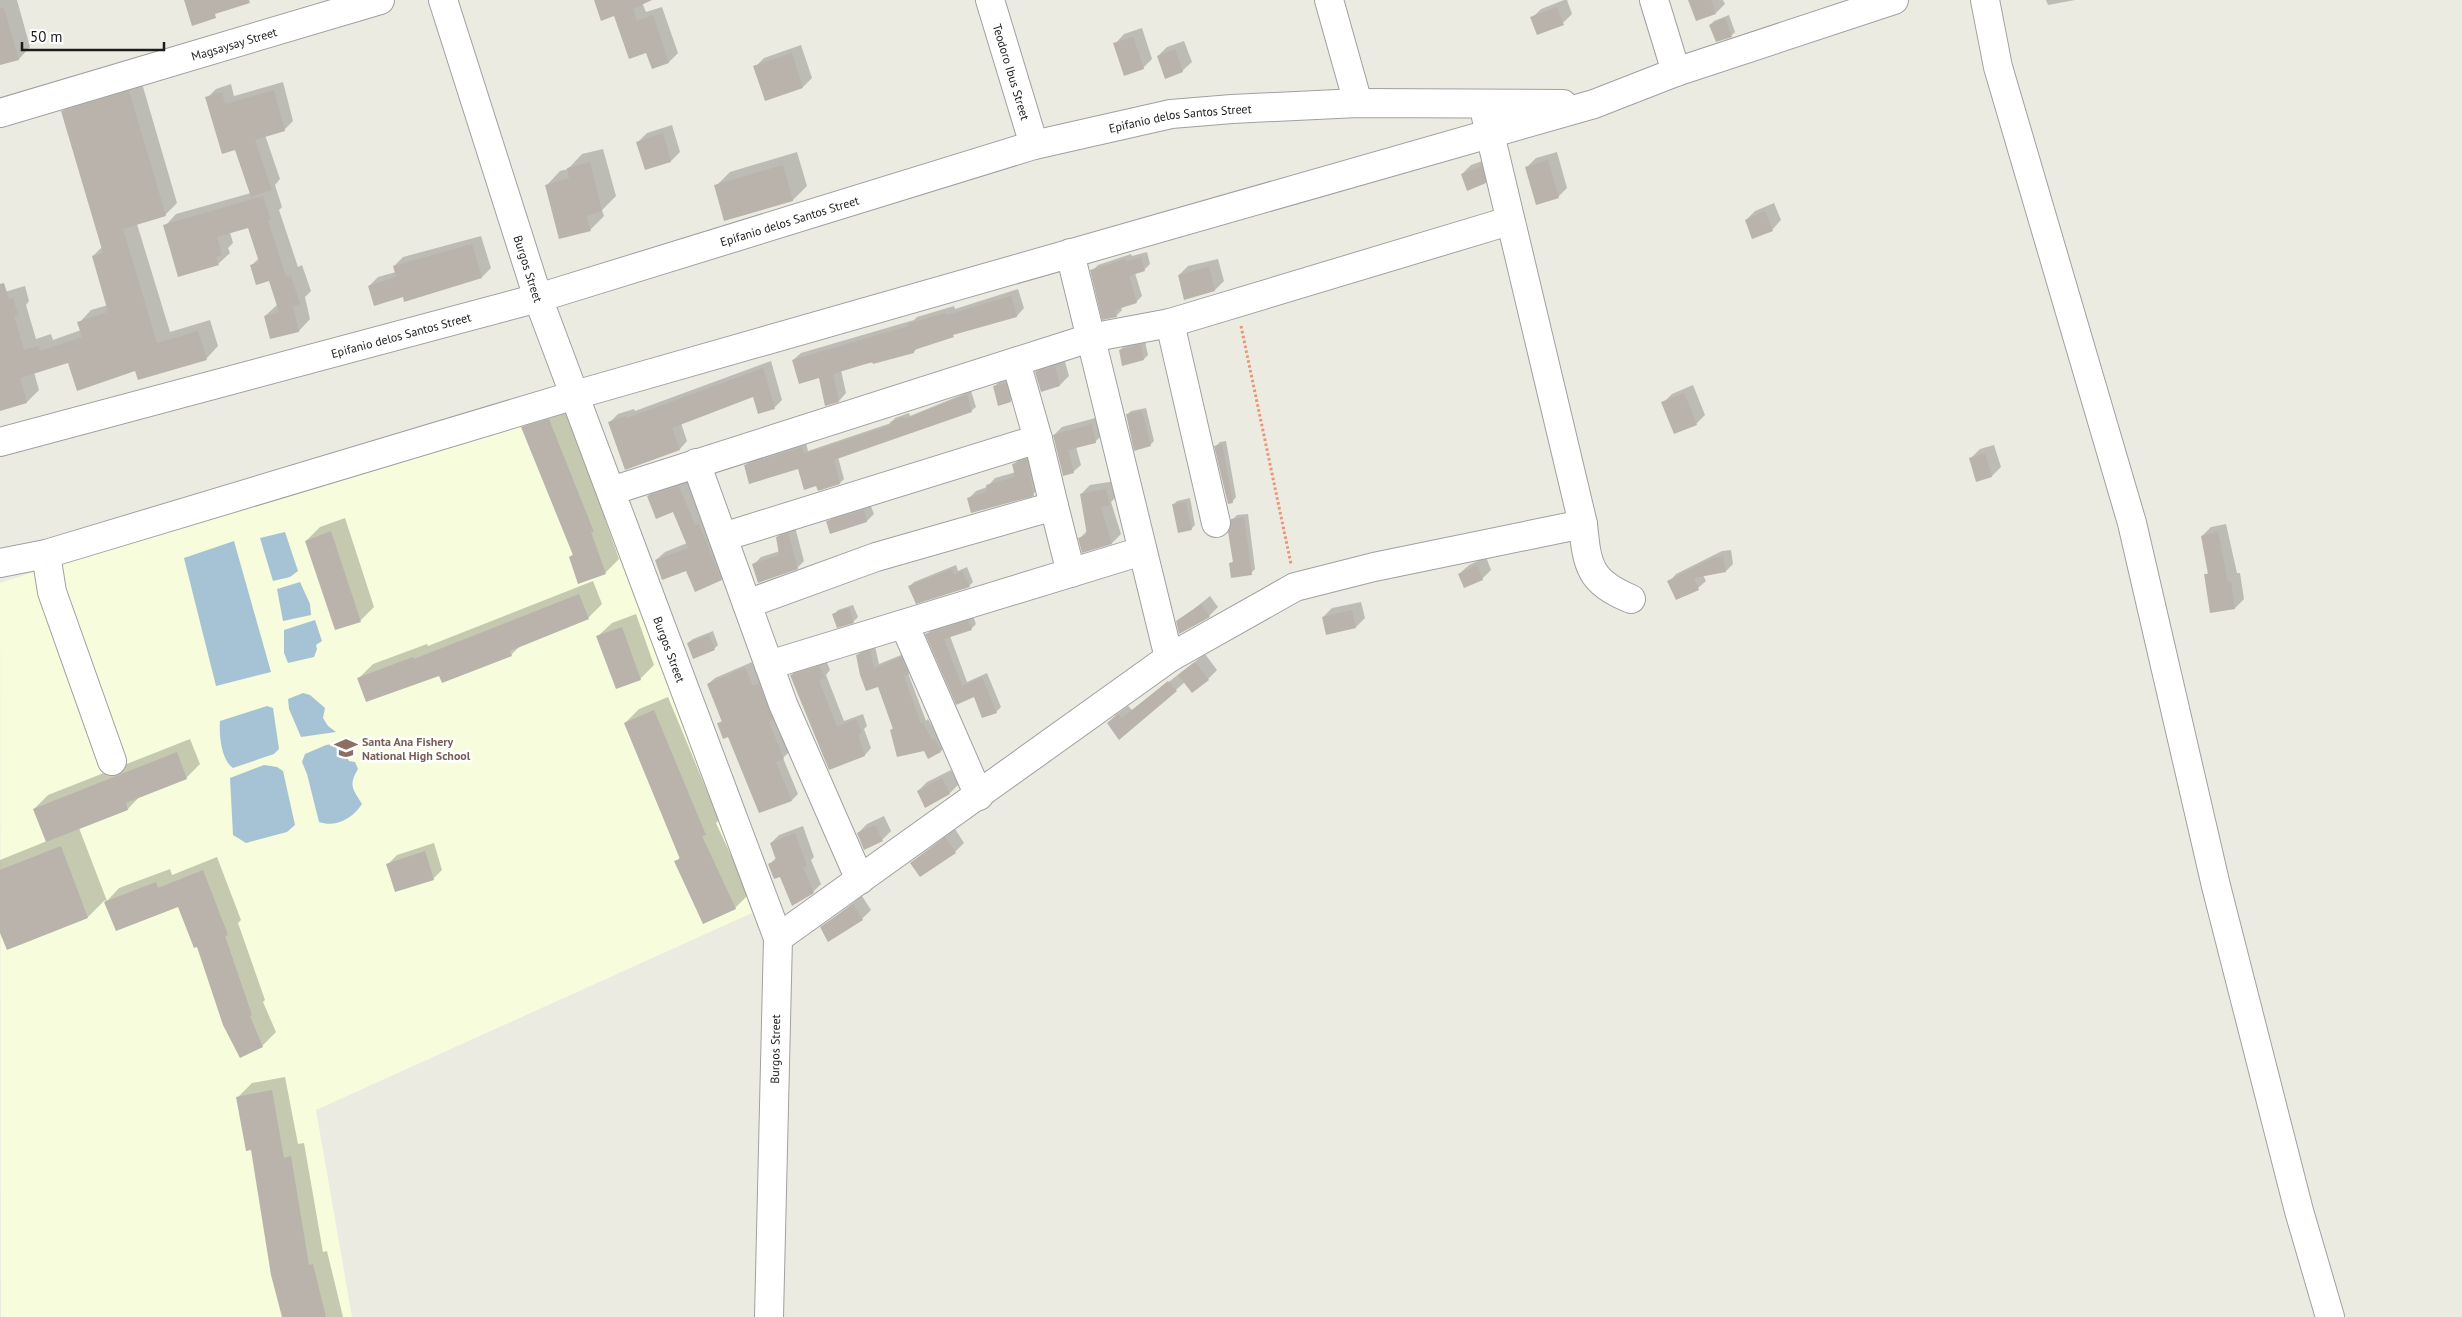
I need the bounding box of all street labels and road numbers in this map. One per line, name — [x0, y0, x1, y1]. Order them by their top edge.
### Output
street label: Teodoro Ibus Street — [990, 22, 1033, 122]
street label: Magsaysay Street — [189, 24, 278, 63]
street label: Epifanio delos Santos Street — [1107, 101, 1252, 135]
street label: Epifanio delos Santos Street — [718, 192, 861, 249]
street label: Burgos Street — [511, 233, 546, 304]
street label: Epifanio delos Santos Street — [329, 309, 473, 361]
street label: Burgos Street — [651, 614, 689, 684]
street label: Burgos Street — [767, 1014, 783, 1084]

